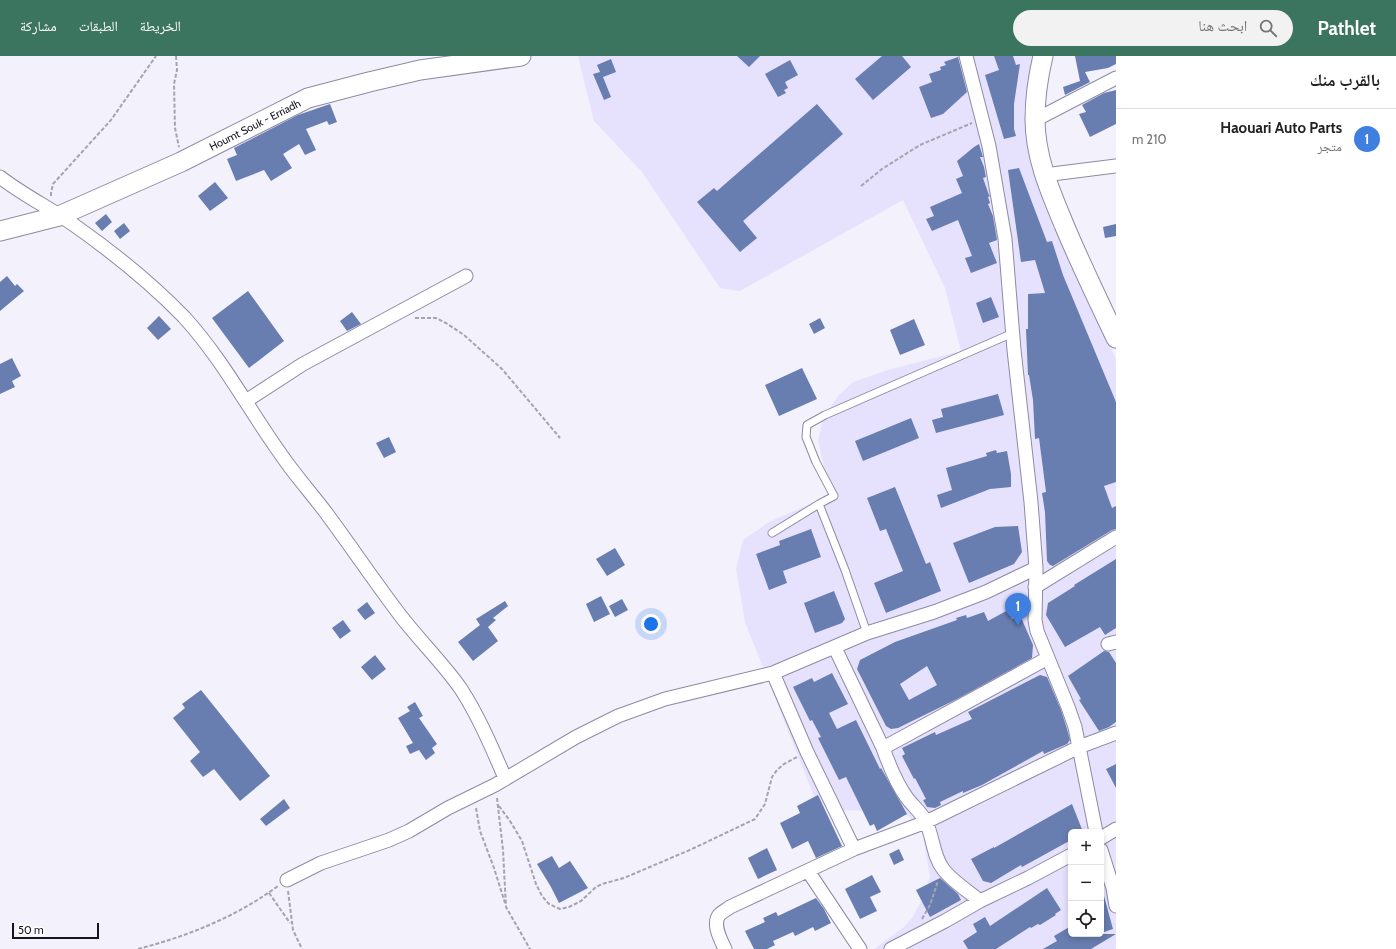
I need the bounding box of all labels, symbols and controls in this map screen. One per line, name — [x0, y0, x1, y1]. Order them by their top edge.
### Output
search box — [1013, 10, 1293, 46]
text: مشاركة — [20, 17, 57, 35]
text: الطبقات — [79, 17, 118, 35]
text: الخريطة — [140, 17, 181, 35]
text: ابحث هنا — [1198, 17, 1247, 35]
icon: search — [1257, 17, 1279, 39]
text: Pathlet — [1317, 17, 1376, 40]
text: بالقرب منك — [1310, 70, 1380, 90]
street label: Houmt Souk - Erriadh — [207, 96, 303, 154]
text: Haouari Auto Parts — [1220, 119, 1342, 137]
text: 210 m — [1132, 131, 1166, 147]
text: 1 — [1365, 131, 1369, 147]
text: متجر — [1317, 138, 1342, 154]
pin: 1 — [1005, 593, 1031, 626]
your location — [641, 614, 661, 634]
map controls — [1068, 829, 1104, 937]
button: + — [1068, 829, 1104, 865]
button: − — [1068, 865, 1104, 901]
button: locate — [1068, 901, 1104, 937]
scale bar — [12, 921, 99, 940]
text: 50 m — [18, 923, 44, 937]

